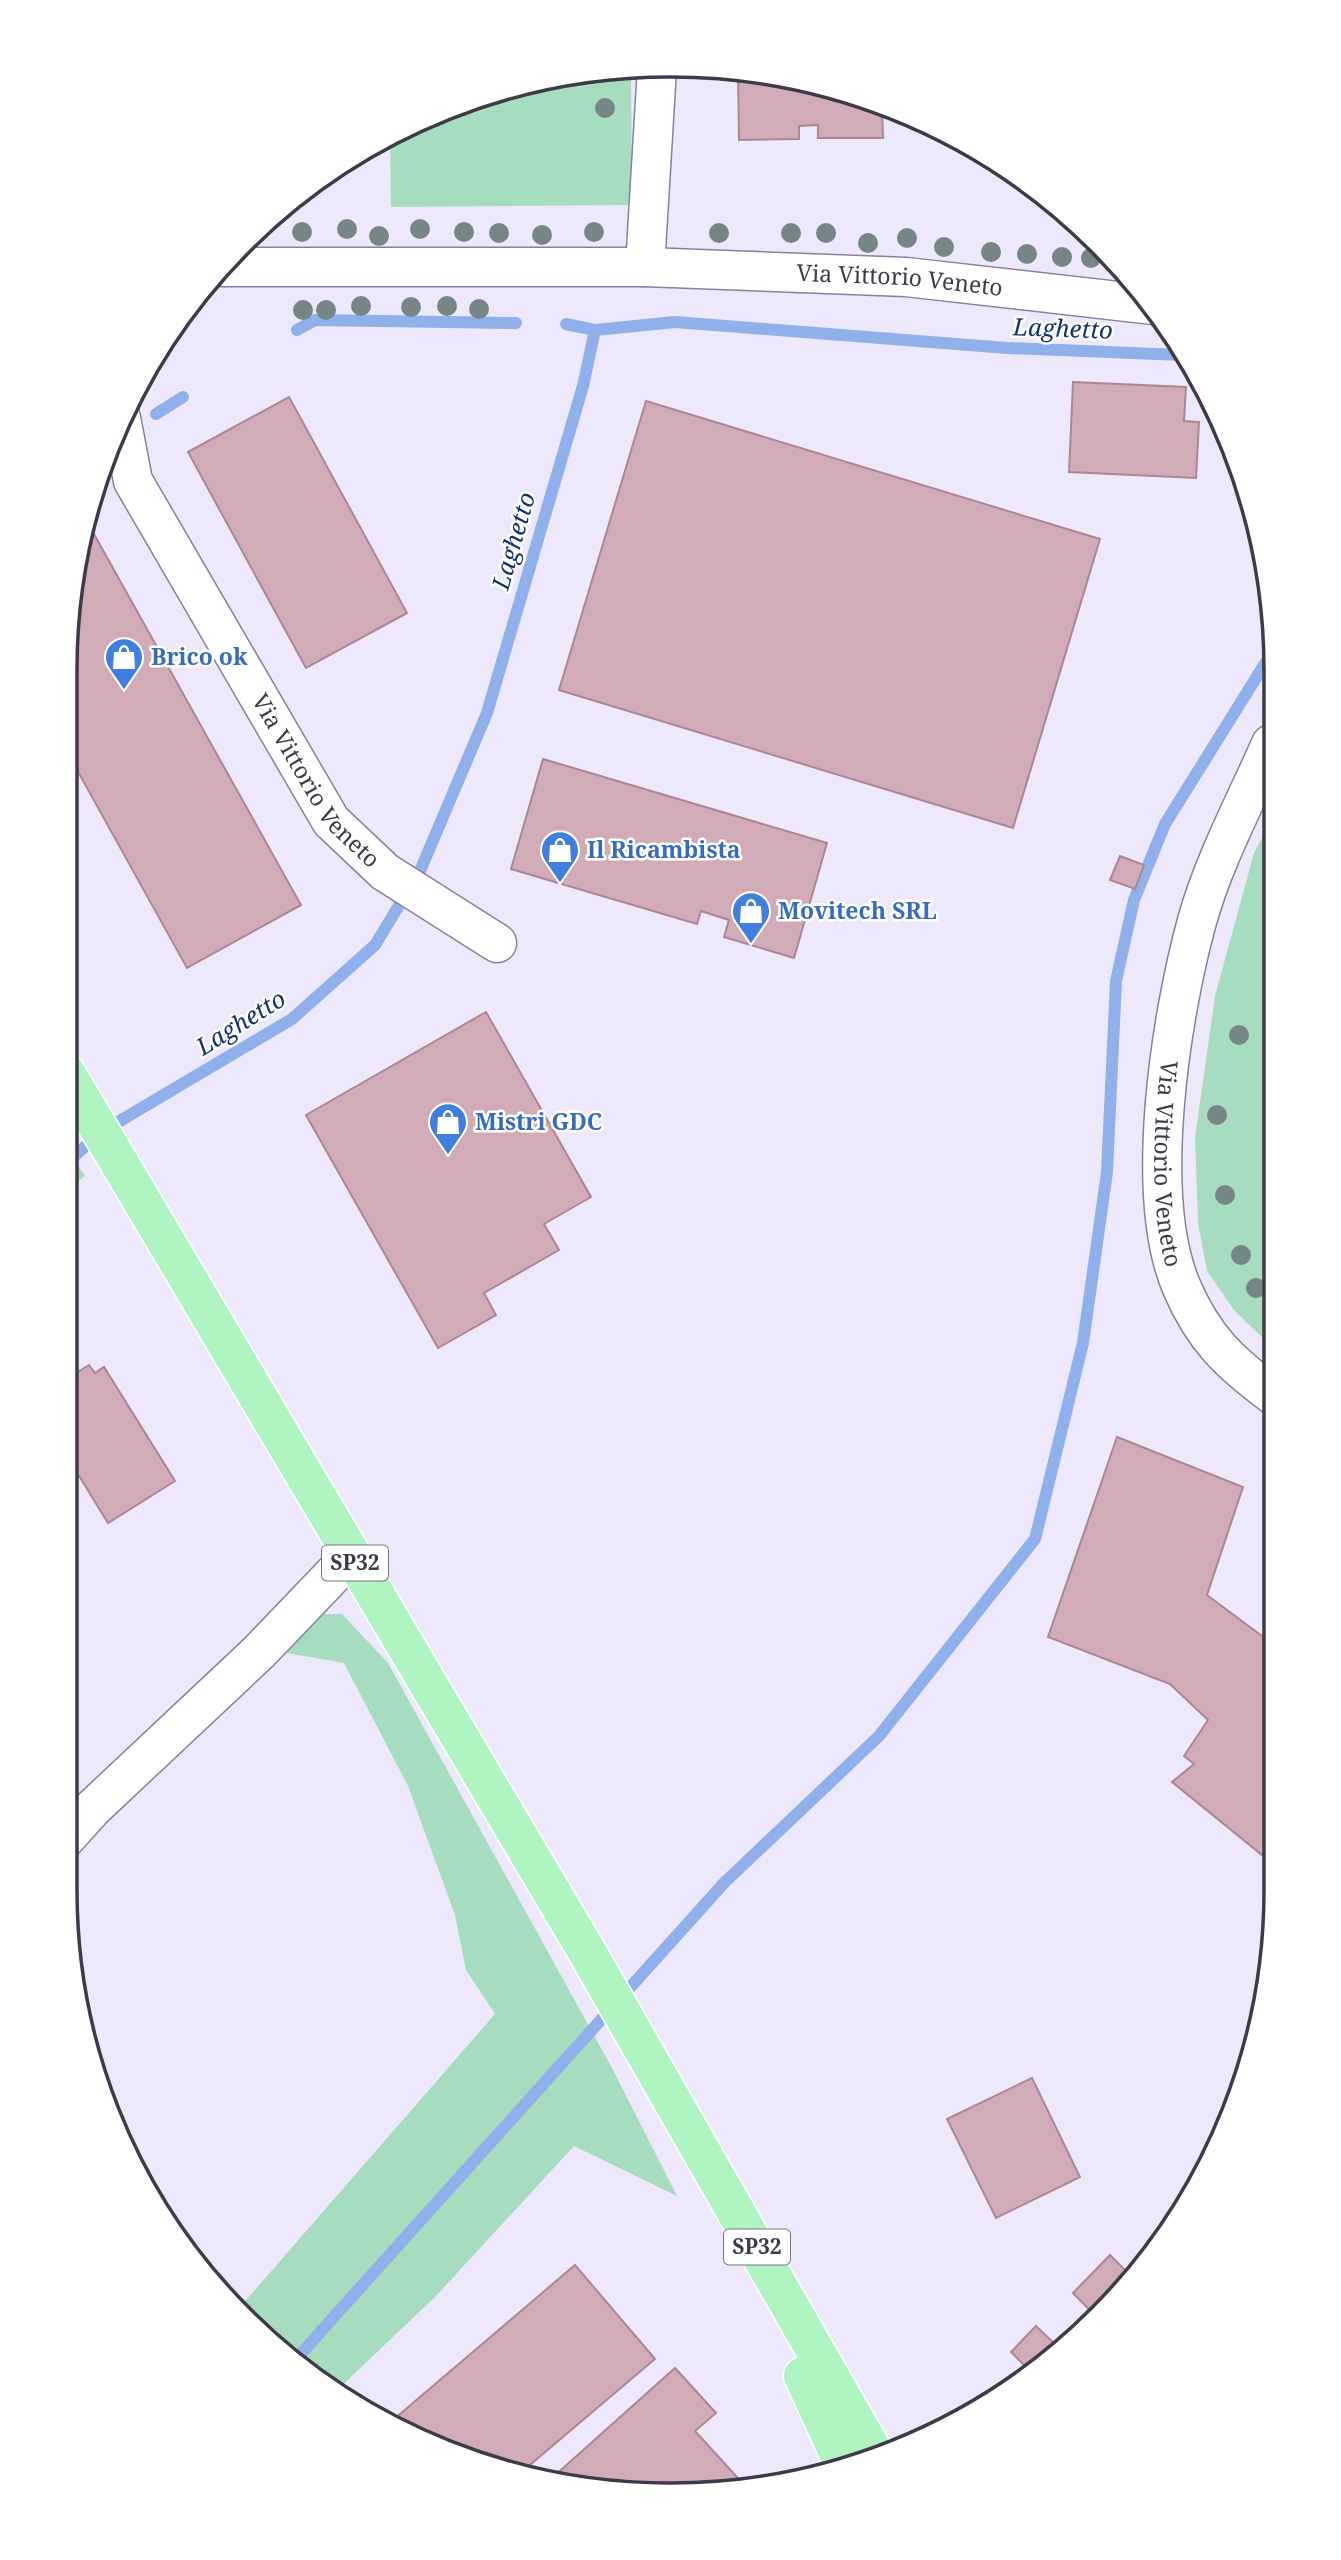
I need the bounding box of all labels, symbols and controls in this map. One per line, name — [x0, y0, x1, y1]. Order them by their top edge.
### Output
street label: Via Vittorio Veneto — [796, 256, 1004, 303]
water label: Laghetto — [1012, 309, 1114, 346]
water label: Laghetto — [483, 488, 542, 594]
shop icon: Brico ok — [103, 636, 145, 691]
place label: Brico ok — [151, 640, 248, 672]
street label: Via Vittorio Veneto — [245, 687, 388, 874]
shop icon: Il Ricambista — [539, 829, 581, 884]
place label: Il Ricambista — [587, 833, 741, 865]
shop icon: Movitech SRL — [730, 890, 772, 945]
place label: Movitech SRL — [778, 894, 937, 926]
water label: Laghetto — [188, 981, 291, 1063]
street label: Via Vittorio Veneto — [1147, 1059, 1191, 1270]
shop icon: Mistri GDC — [427, 1101, 469, 1156]
place label: Mistri GDC — [475, 1105, 602, 1137]
road number: SP32 — [322, 1546, 388, 1580]
road number: SP32 — [724, 2230, 790, 2264]

